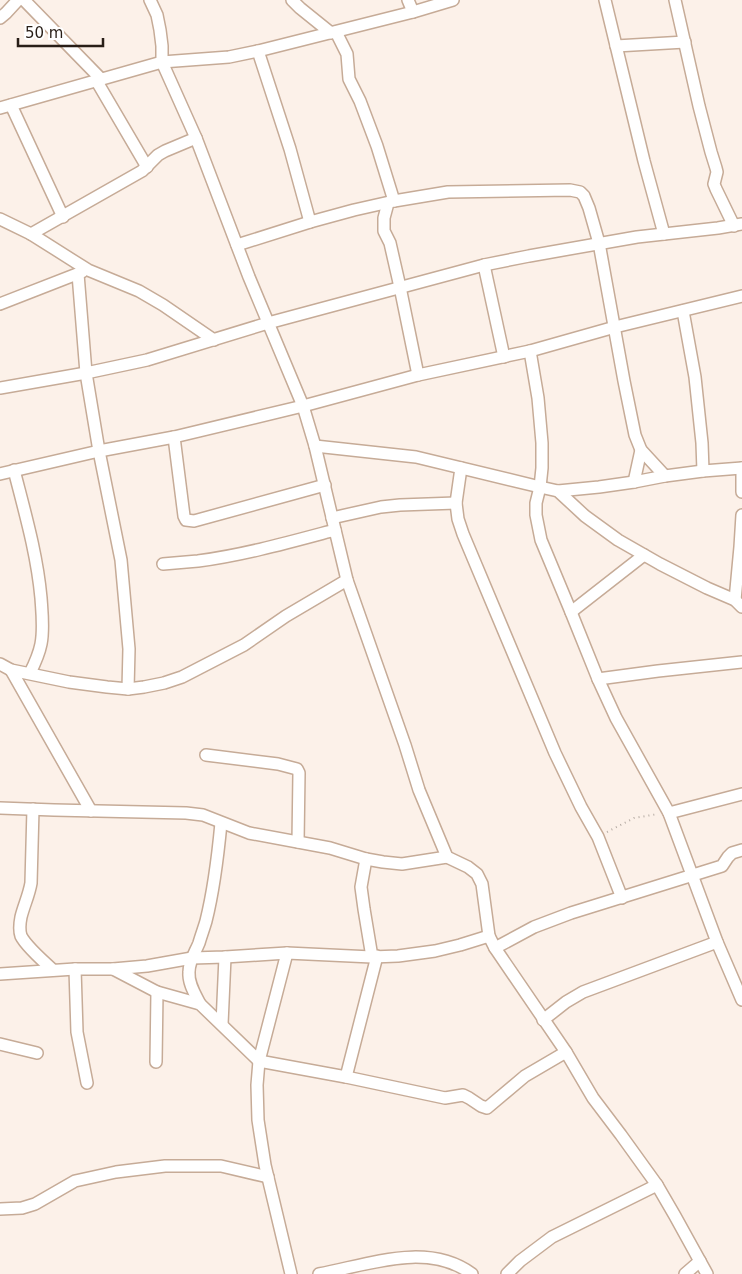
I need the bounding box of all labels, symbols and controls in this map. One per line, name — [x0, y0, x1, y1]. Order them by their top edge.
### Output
scale bar — [18, 15, 102, 47]
text: 50 m — [25, 24, 63, 42]

